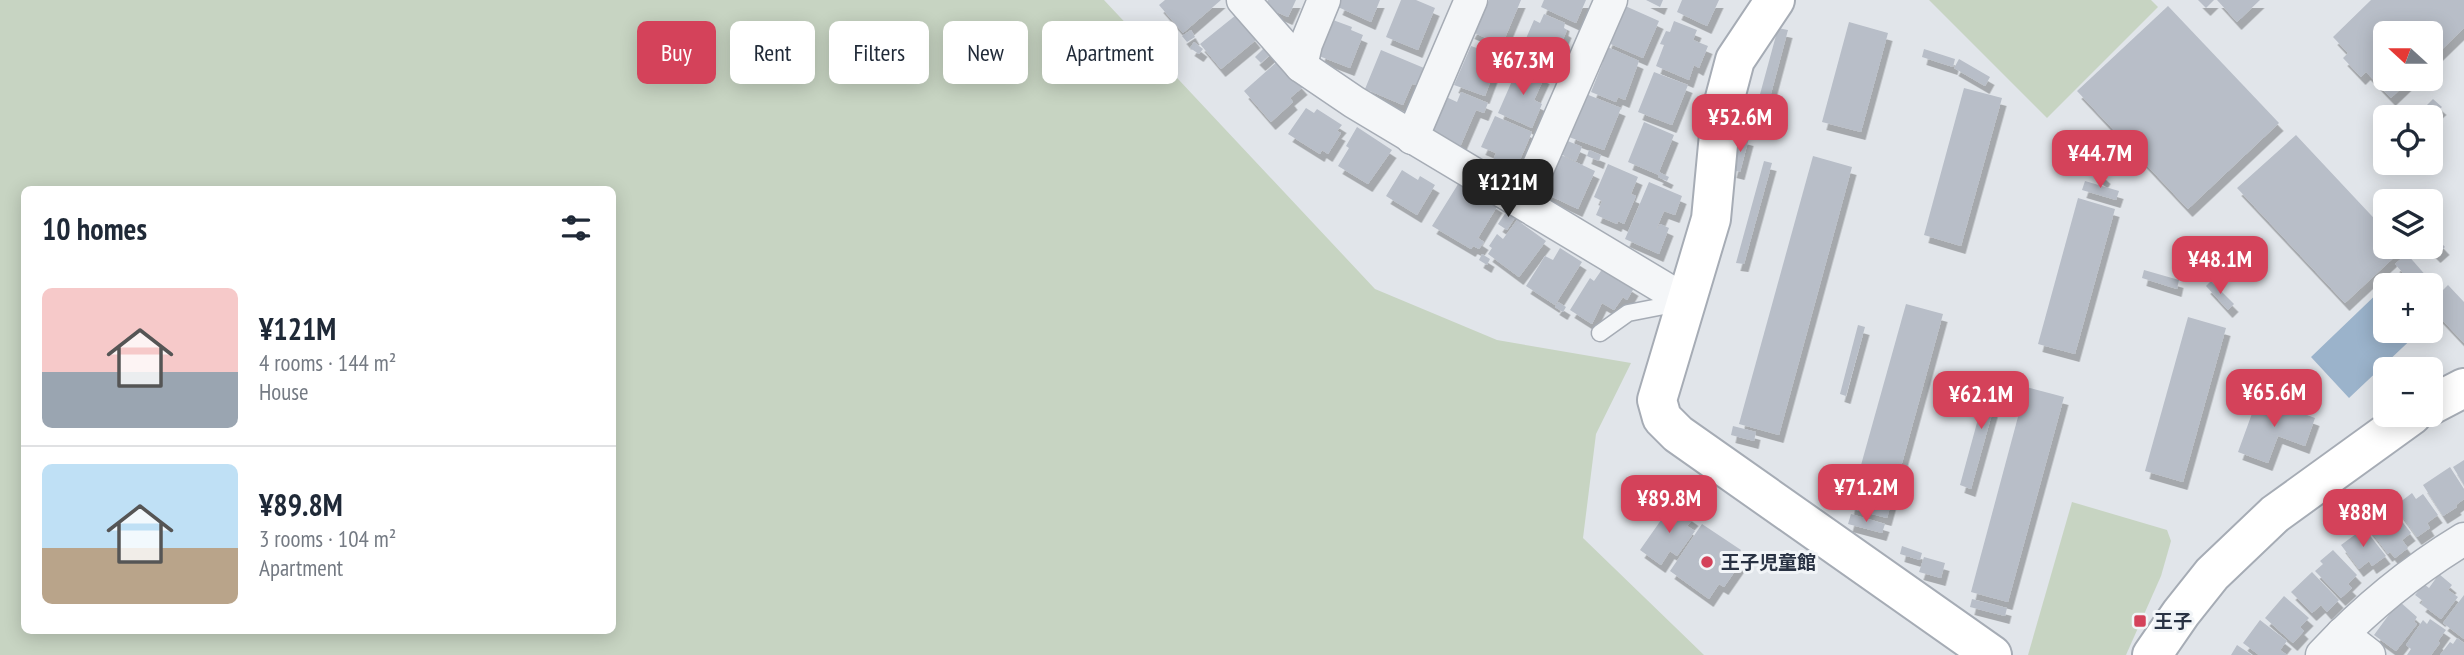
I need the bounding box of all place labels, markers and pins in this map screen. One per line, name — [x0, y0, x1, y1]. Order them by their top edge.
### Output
pin: ¥67.3M — [1466, 38, 1580, 97]
pin: ¥52.6M — [1683, 94, 1797, 154]
pin: ¥44.7M — [2043, 130, 2157, 190]
pin: ¥121M — [1459, 160, 1557, 219]
pin: ¥48.1M — [2163, 236, 2277, 296]
pin: ¥65.6M — [2217, 370, 2331, 429]
pin: ¥62.1M — [1924, 372, 2038, 431]
pin: ¥71.2M — [1809, 464, 1923, 524]
pin: ¥89.8M — [1612, 476, 1726, 535]
pin: ¥88M — [2322, 490, 2404, 549]
place label: 王子児童館 — [1721, 550, 1816, 574]
marker: 王子児童館 — [1699, 554, 1715, 570]
place label: 王子 — [2154, 609, 2192, 633]
marker: 王子 — [2132, 613, 2148, 629]

